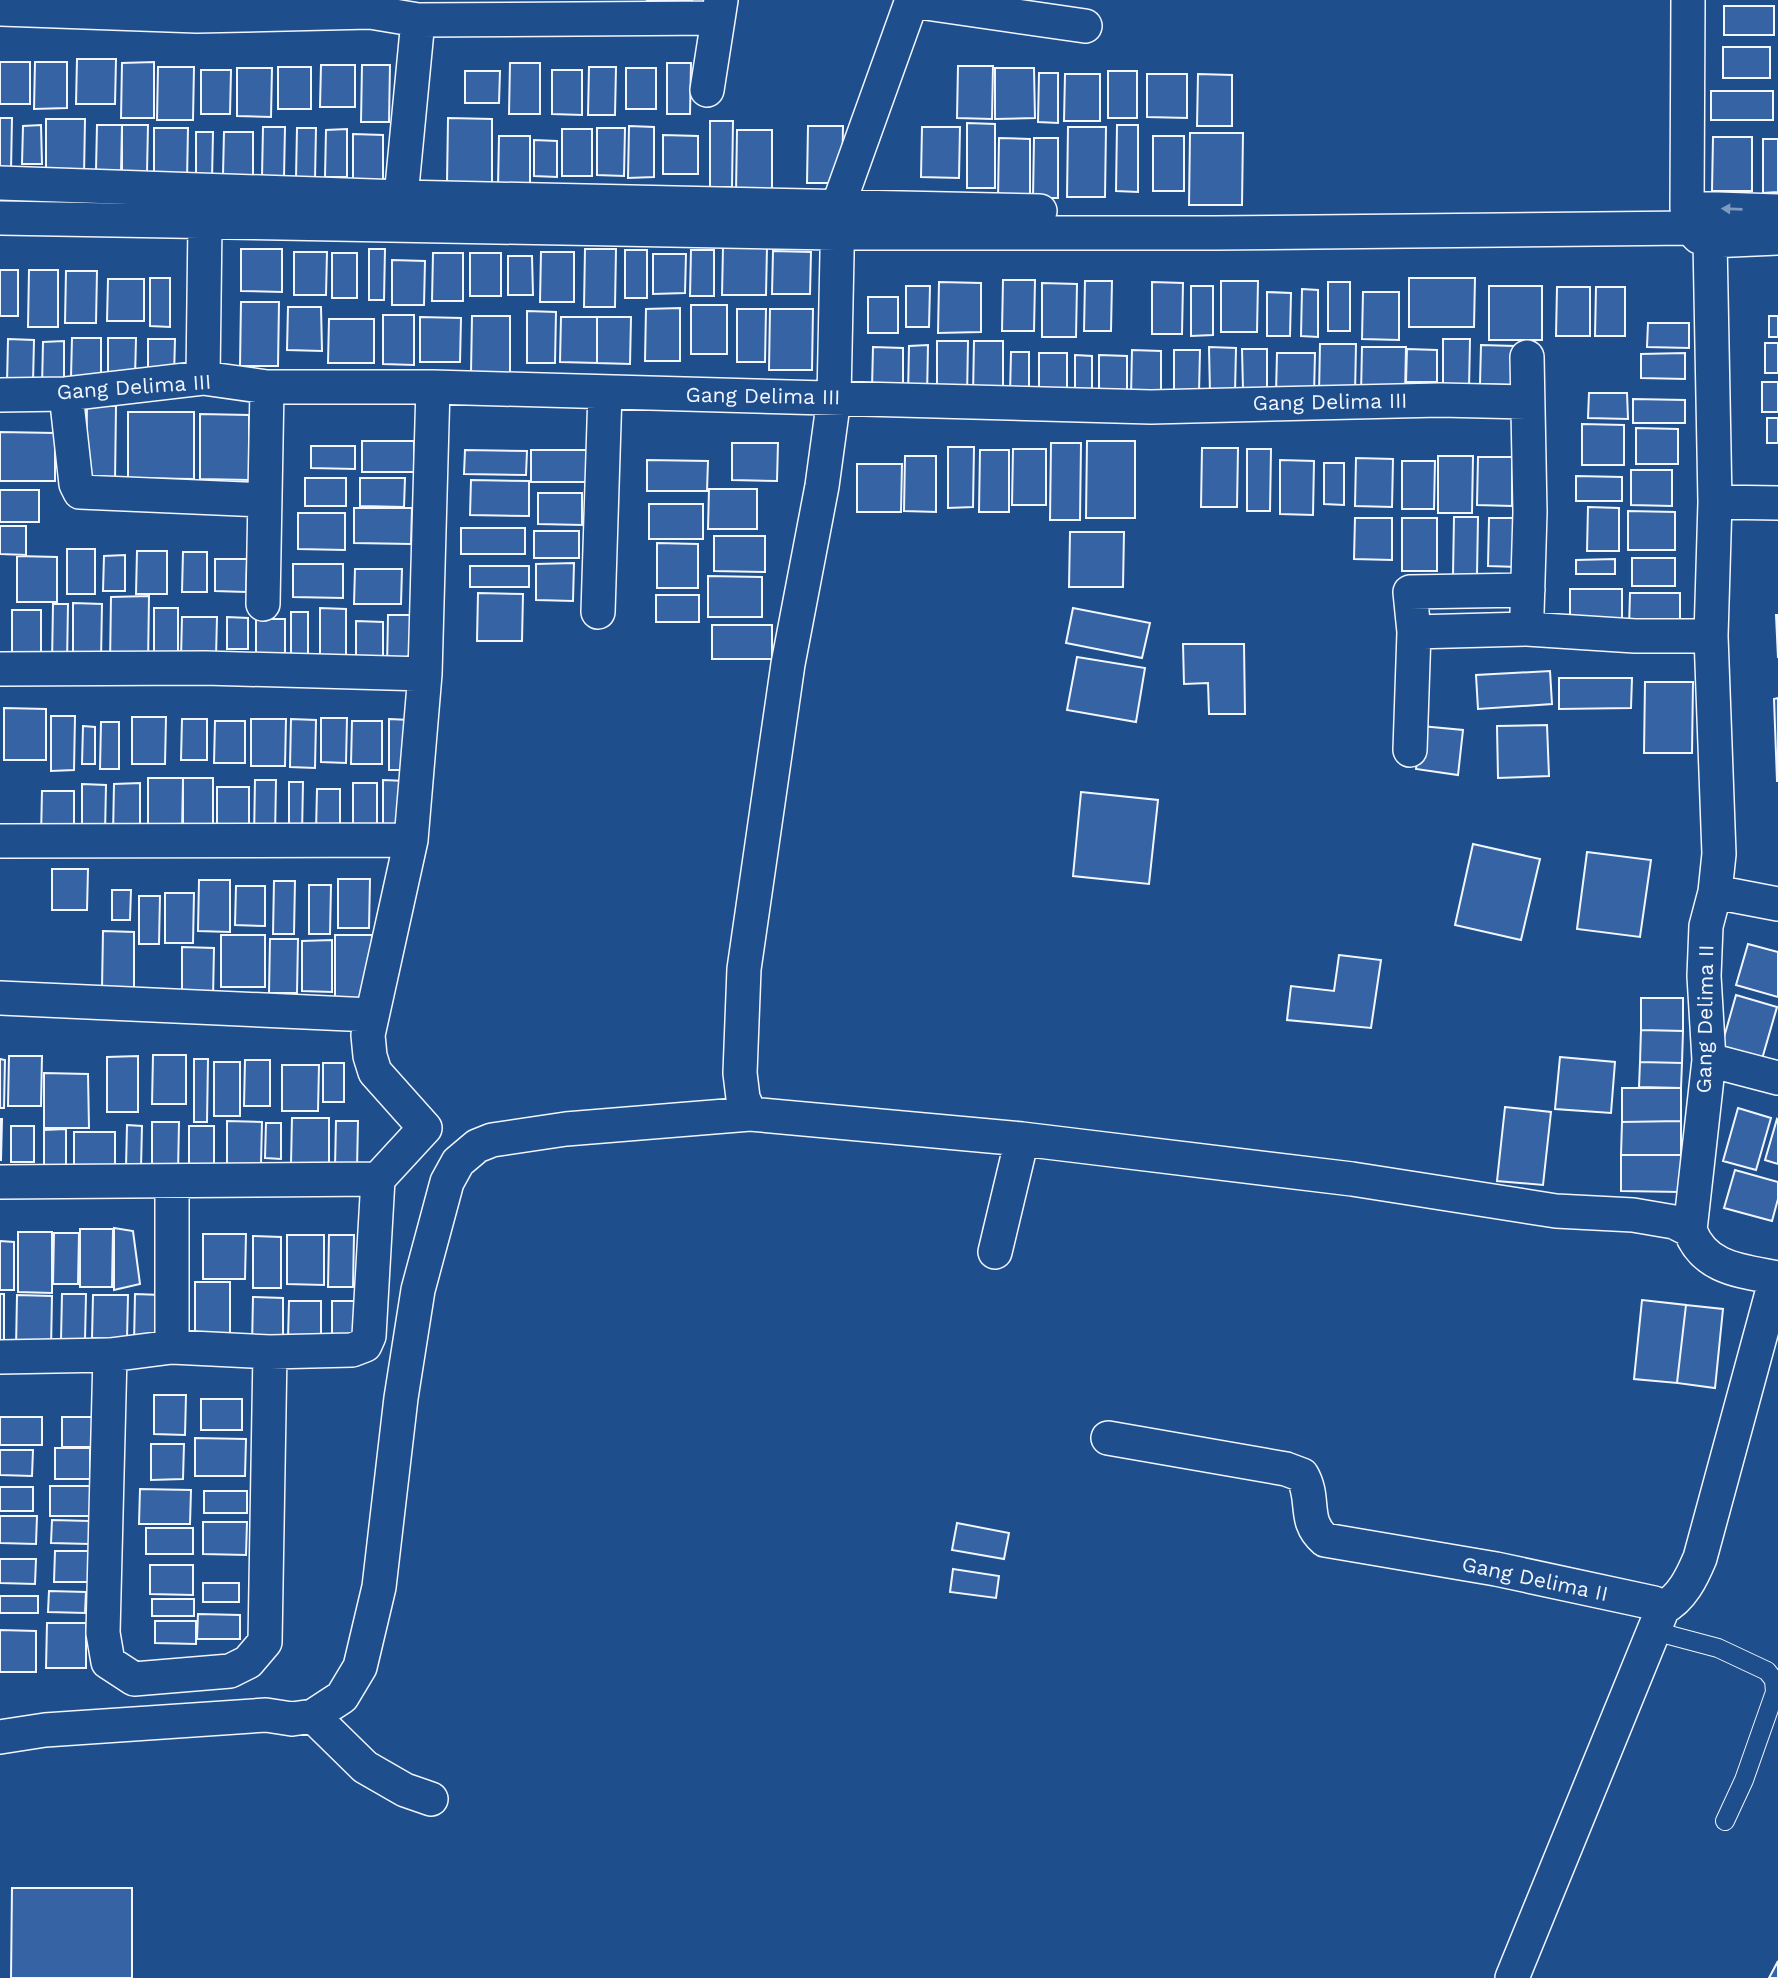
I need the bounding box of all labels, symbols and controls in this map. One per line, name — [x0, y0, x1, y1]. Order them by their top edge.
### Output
one-way arrow — [1721, 204, 1743, 215]
street label: Gang Delima III — [56, 369, 212, 404]
street label: Gang Delima III — [685, 382, 841, 409]
street label: Gang Delima III — [1252, 388, 1408, 415]
street label: Gang Delima II — [1691, 944, 1718, 1094]
street label: Gang Delima II — [1460, 1551, 1610, 1606]

